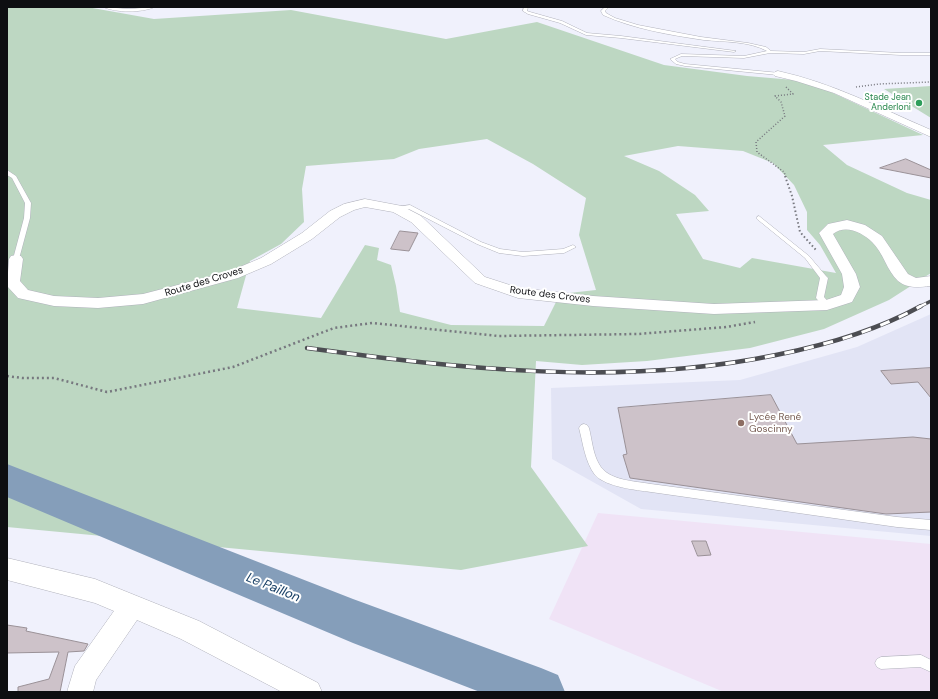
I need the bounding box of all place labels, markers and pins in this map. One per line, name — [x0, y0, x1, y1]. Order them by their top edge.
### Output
place label: Stade Jean Anderloni — [865, 93, 911, 114]
marker: Stade Jean Anderloni — [914, 98, 924, 108]
place label: Lycée René Goscinny — [749, 411, 801, 434]
marker: Lycée René Goscinny — [736, 418, 746, 428]

